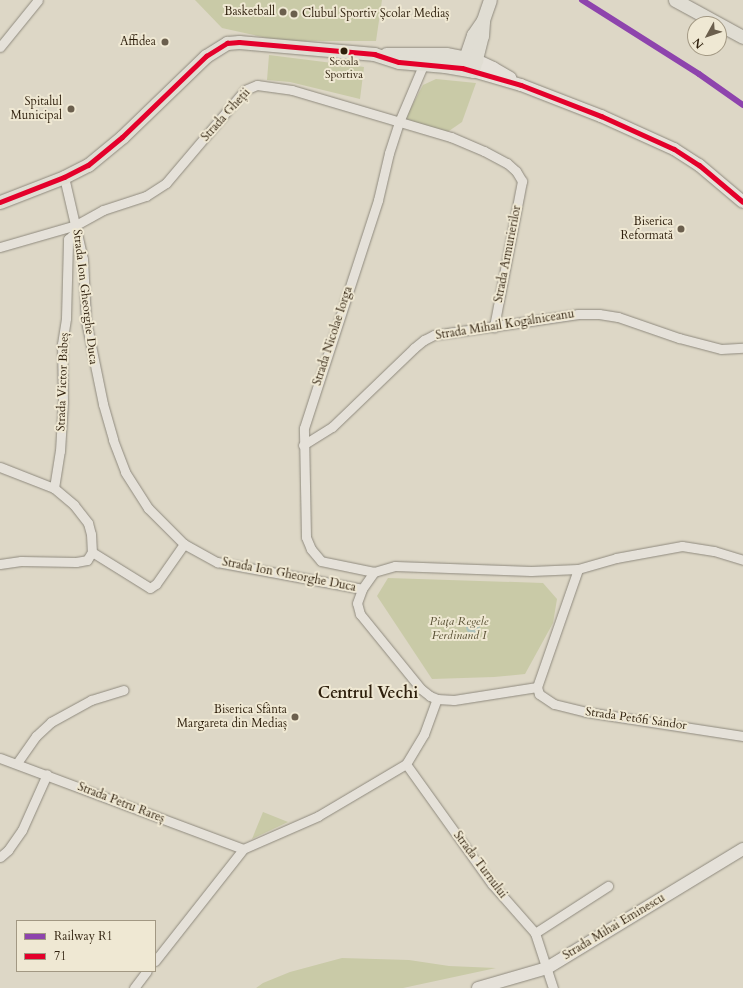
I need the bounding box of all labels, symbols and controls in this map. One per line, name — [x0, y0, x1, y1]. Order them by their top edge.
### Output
place label: Basketball — [224, 5, 275, 19]
marker: Basketball — [278, 7, 288, 17]
place label: Clubul Sportiv Școlar Mediaș — [302, 7, 449, 21]
marker: Clubul Sportiv Școlar Mediaș — [289, 9, 299, 19]
north arrow — [687, 16, 727, 56]
place label: Affidea — [120, 35, 156, 49]
text: N — [689, 35, 707, 52]
marker: Affidea — [159, 36, 171, 48]
marker: Scoala Sportiva — [339, 46, 349, 56]
place label: Scoala Sportiva — [325, 56, 363, 82]
street label: Strada Gheții — [198, 86, 254, 144]
place label: Spitalul Municipal — [10, 95, 62, 123]
marker: Spitalul Municipal — [65, 103, 77, 115]
street label: Strada Armurierilor — [492, 204, 524, 304]
place label: Biserica Reformată — [620, 215, 673, 243]
marker: Biserica Reformată — [676, 224, 686, 234]
street label: Strada Ion Gheorghe Duca — [70, 229, 100, 365]
street label: Strada Nicolae Iorga — [310, 285, 356, 387]
street label: Strada Mihail Kogălniceanu — [435, 307, 575, 343]
street label: Strada Victor Babeș — [54, 332, 72, 432]
street label: Strada Ion Gheorghe Duca — [221, 555, 357, 595]
park label: Piața Regele Ferdinand I — [430, 615, 488, 643]
district label: Centrul Vechi — [318, 683, 418, 703]
place label: Biserica Sfânta Margareta din Mediaș — [177, 703, 287, 731]
street label: Strada Petőfi Sándor — [584, 705, 688, 733]
marker: Biserica Sfânta Margareta din Mediaș — [290, 712, 300, 722]
street label: Strada Petru Rareș — [75, 780, 167, 826]
street label: Strada Turnului — [450, 829, 510, 901]
street label: Strada Mihai Eminescu — [560, 891, 668, 963]
legend — [16, 920, 156, 972]
text: Railway R1 — [54, 928, 113, 944]
text: 71 — [54, 948, 66, 964]

